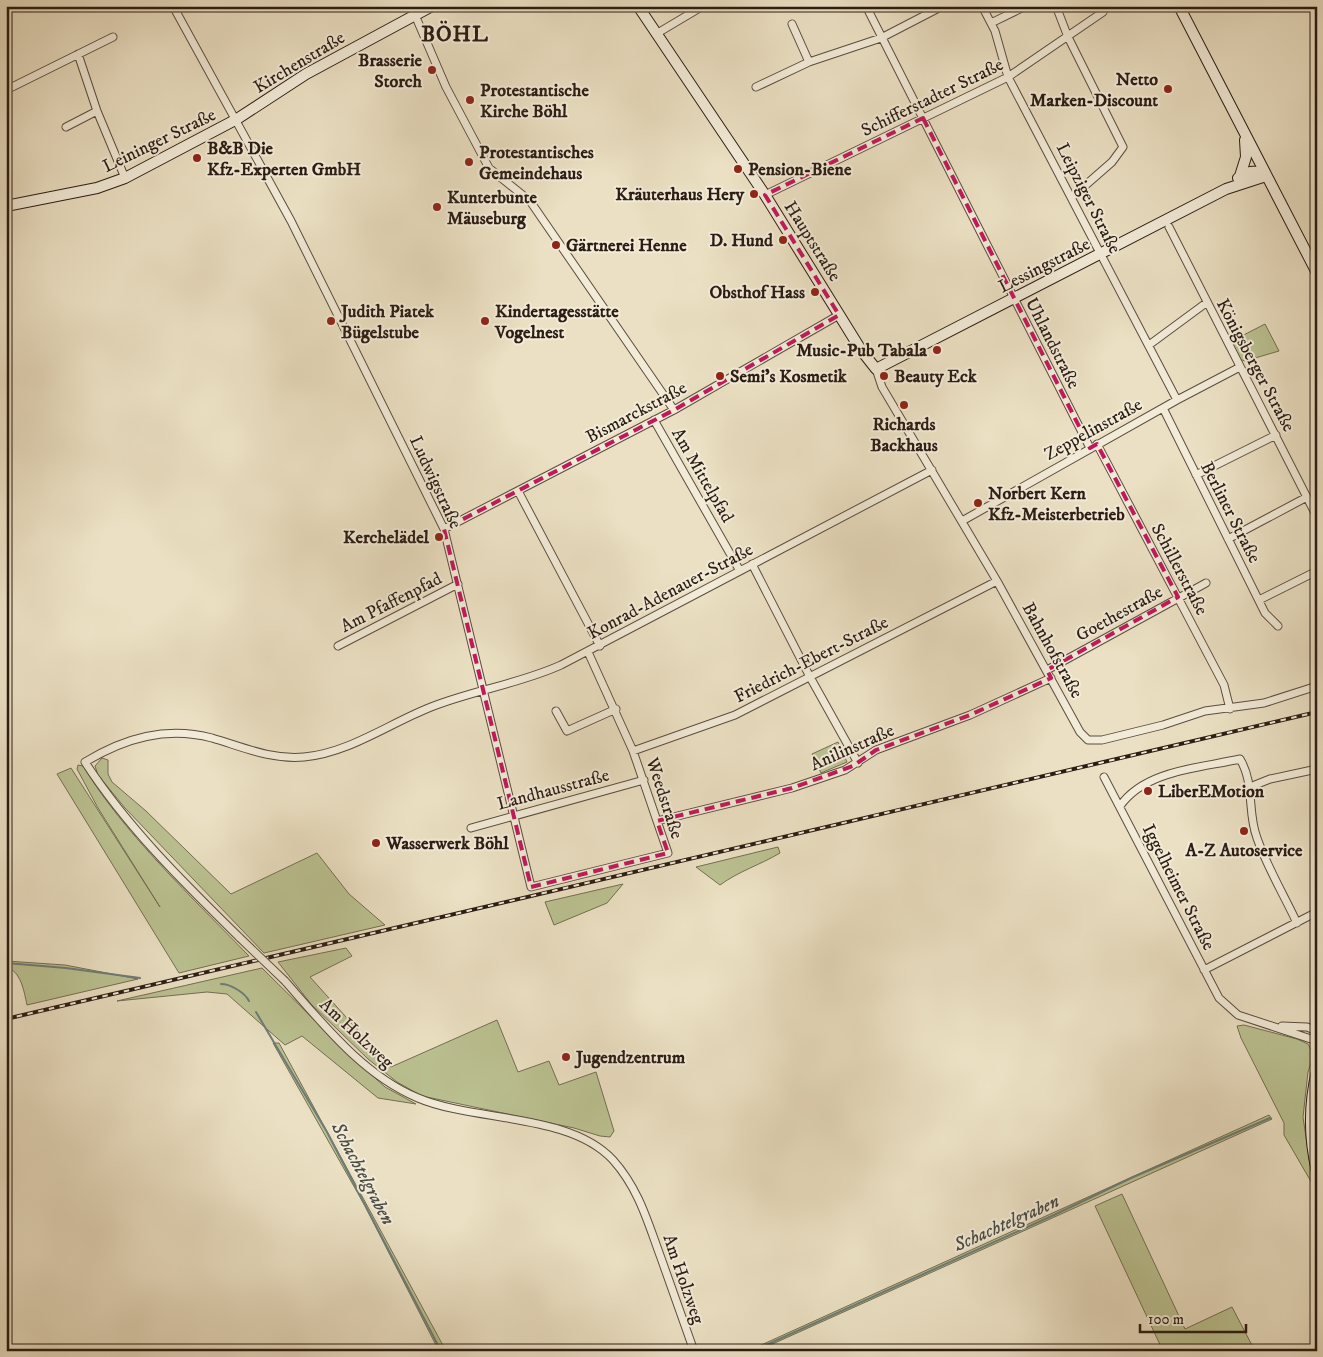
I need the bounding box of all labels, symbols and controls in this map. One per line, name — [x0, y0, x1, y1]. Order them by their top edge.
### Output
district label: BÖHL — [421, 20, 489, 48]
street label: Kirchenstraße — [250, 27, 349, 99]
place label: Brasserie Storch — [358, 50, 423, 93]
street label: Schifferstadter Straße — [858, 54, 1007, 142]
marker: Brasserie Storch — [426, 64, 438, 76]
place label: Netto Marken-Discount — [1030, 69, 1158, 112]
place label: Protestantische Kirche Böhl — [480, 80, 589, 123]
marker: Netto Marken-Discount — [1162, 83, 1174, 95]
marker: Protestantische Kirche Böhl — [464, 94, 476, 106]
street label: Leininger Straße — [99, 104, 220, 178]
place label: B&B Die Kfz-Experten GmbH — [207, 138, 361, 181]
street label: Leipziger Straße — [1051, 139, 1125, 257]
place label: Protestantisches Gemeindehaus — [479, 142, 594, 185]
marker: B&B Die Kfz-Experten GmbH — [191, 152, 203, 164]
marker: Protestantisches Gemeindehaus — [463, 156, 475, 168]
place label: Pension-Biene — [748, 159, 852, 181]
marker: Pension-Biene — [732, 163, 744, 175]
place label: Kräuterhaus Hery — [615, 184, 744, 206]
place label: Kunterbunte Mäuseburg — [447, 187, 538, 230]
marker: Kräuterhaus Hery — [748, 188, 760, 200]
street label: Hauptstraße — [779, 197, 846, 286]
marker: Kunterbunte Mäuseburg — [431, 201, 443, 213]
place label: D. Hund — [710, 230, 774, 252]
street label: Lessingstraße — [995, 233, 1094, 298]
marker: D. Hund — [777, 234, 789, 246]
place label: Gärtnerei Henne — [566, 235, 687, 257]
marker: Gärtnerei Henne — [550, 239, 562, 251]
place label: Obsthof Hass — [710, 282, 805, 304]
marker: Obsthof Hass — [809, 286, 821, 298]
street label: Uhlandstraße — [1020, 294, 1084, 393]
street label: Königsberger Straße — [1211, 295, 1299, 436]
place label: Judith Piatek Bügelstube — [339, 301, 435, 344]
place label: Kindertagesstätte Vogelnest — [494, 301, 619, 344]
marker: Judith Piatek Bügelstube — [325, 315, 337, 327]
marker: Kindertagesstätte Vogelnest — [479, 315, 491, 327]
place label: Music-Pub Tabala — [796, 340, 927, 362]
marker: Music-Pub Tabala — [931, 344, 943, 356]
place label: Semi's Kosmetik — [730, 366, 848, 388]
place label: Beauty Eck — [894, 366, 978, 388]
marker: Semi's Kosmetik — [714, 370, 726, 382]
marker: Beauty Eck — [878, 370, 890, 382]
street label: Bismarckstraße — [582, 377, 691, 449]
street label: Zeppelinstraße — [1041, 394, 1146, 466]
marker: Richards Backhaus — [898, 399, 910, 411]
place label: Richards Backhaus — [870, 414, 938, 457]
street label: Am Mittelpfad — [666, 424, 738, 527]
street label: Ludwigstraße — [404, 432, 466, 532]
street label: Berliner Straße — [1195, 458, 1265, 567]
place label: Norbert Kern Kfz-Meisterbetrieb — [988, 483, 1125, 526]
marker: Norbert Kern Kfz-Meisterbetrieb — [972, 497, 984, 509]
street label: Schillerstraße — [1146, 520, 1212, 619]
place label: Kerchelädel — [343, 527, 430, 549]
marker: Kerchelädel — [433, 531, 445, 543]
street label: Konrad-Adenauer-Straße — [584, 539, 757, 645]
street label: Am Pfaffenpfad — [337, 568, 446, 638]
street label: Goethestraße — [1072, 581, 1167, 647]
street label: Bahnhofstraße — [1017, 599, 1087, 702]
street label: Friedrich-Ebert-Straße — [731, 611, 892, 708]
street label: Anilinstraße — [807, 720, 898, 776]
street label: Weedstraße — [640, 754, 687, 842]
street label: Landhausstraße — [495, 764, 612, 815]
place label: LiberEMotion — [1158, 781, 1265, 803]
marker: LiberEMotion — [1142, 785, 1154, 797]
street label: Iggelheimer Straße — [1137, 821, 1219, 954]
marker: A-Z Autoservice — [1238, 825, 1250, 837]
place label: Wasserwerk Böhl — [385, 833, 509, 855]
marker: Wasserwerk Böhl — [370, 837, 382, 849]
place label: A-Z Autoservice — [1184, 840, 1303, 862]
street label: Am Holzweg — [315, 994, 398, 1074]
place label: Jugendzentrum — [574, 1047, 686, 1069]
marker: Jugendzentrum — [560, 1051, 572, 1063]
water label: Schachtelgraben — [325, 1117, 400, 1229]
water label: Schachtelgraben — [949, 1190, 1063, 1257]
street label: Am Holzweg — [657, 1232, 709, 1327]
scale bar — [1140, 1302, 1247, 1334]
text: 100 m — [1148, 1310, 1184, 1329]

